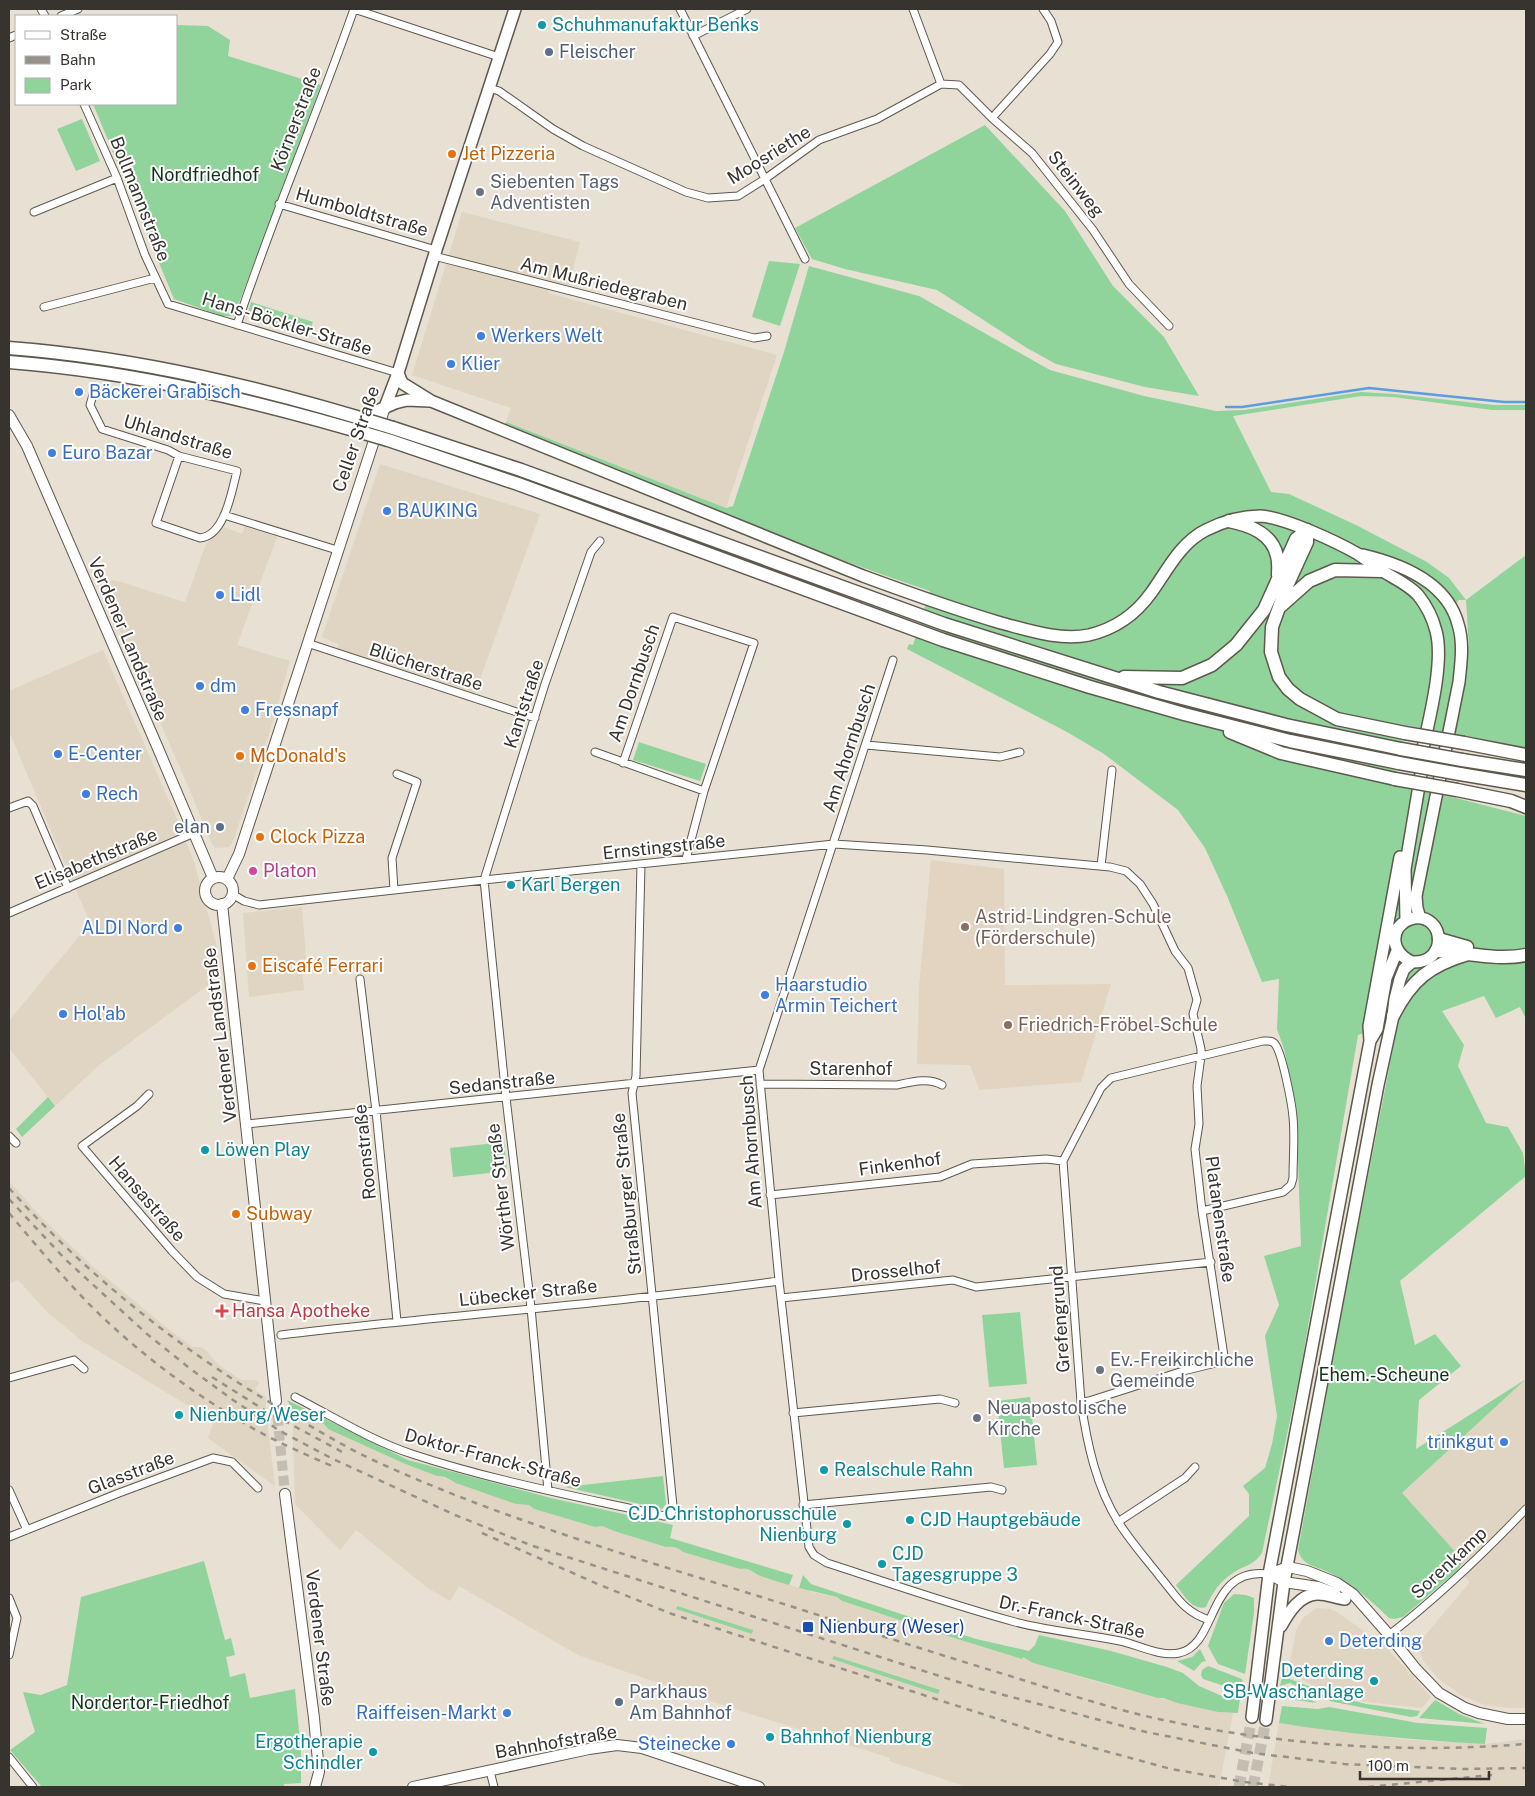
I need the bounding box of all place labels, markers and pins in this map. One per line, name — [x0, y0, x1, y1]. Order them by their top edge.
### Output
place label: Schuhmanufaktur Benks — [552, 14, 759, 35]
marker: Schuhmanufaktur Benks — [536, 19, 548, 31]
place label: Fleischer — [559, 41, 636, 62]
marker: Fleischer — [543, 46, 555, 58]
place label: Jet Pizzeria — [462, 143, 555, 164]
marker: Jet Pizzeria — [446, 148, 458, 160]
place label: Siebenten Tags Adventisten — [490, 171, 619, 213]
marker: Siebenten Tags Adventisten — [474, 186, 486, 198]
place label: Werkers Welt — [491, 325, 603, 346]
marker: Werkers Welt — [475, 330, 487, 342]
place label: Klier — [461, 353, 500, 374]
marker: Klier — [445, 358, 457, 370]
place label: Bäckerei Grabisch — [89, 381, 241, 402]
marker: Bäckerei Grabisch — [73, 386, 85, 398]
place label: Euro Bazar — [62, 442, 153, 463]
marker: Euro Bazar — [46, 447, 58, 459]
place label: BAUKING — [397, 500, 478, 521]
marker: BAUKING — [381, 505, 393, 517]
place label: Lidl — [230, 584, 261, 605]
marker: Lidl — [214, 589, 226, 601]
place label: dm — [210, 675, 236, 696]
marker: dm — [194, 680, 206, 692]
place label: Fressnapf — [255, 699, 339, 720]
marker: Fressnapf — [239, 704, 251, 716]
place label: E-Center — [68, 743, 142, 764]
place label: McDonald's — [250, 745, 346, 766]
marker: E-Center — [52, 748, 64, 760]
marker: McDonald's — [234, 750, 246, 762]
place label: Rech — [96, 783, 138, 804]
marker: Rech — [80, 788, 92, 800]
place label: elan — [174, 816, 210, 837]
marker: elan — [214, 821, 226, 833]
place label: Clock Pizza — [270, 826, 365, 847]
marker: Clock Pizza — [254, 831, 266, 843]
place label: Platon — [263, 860, 317, 881]
marker: Platon — [247, 865, 259, 877]
place label: Karl Bergen — [521, 874, 621, 895]
marker: Karl Bergen — [505, 879, 517, 891]
place label: Astrid-Lindgren-Schule (Förderschule) — [975, 906, 1171, 948]
place label: ALDI Nord — [82, 917, 168, 938]
marker: Astrid-Lindgren-Schule (Förderschule) — [959, 921, 971, 933]
marker: ALDI Nord — [172, 922, 184, 934]
place label: Eiscafé Ferrari — [262, 955, 383, 976]
marker: Eiscafé Ferrari — [246, 960, 258, 972]
place label: Haarstudio Armin Teichert — [775, 974, 898, 1016]
marker: Haarstudio Armin Teichert — [759, 989, 771, 1001]
place label: Hol'ab — [73, 1003, 126, 1024]
marker: Hol'ab — [57, 1008, 69, 1020]
place label: Friedrich-Fröbel-Schule — [1018, 1014, 1218, 1035]
marker: Friedrich-Fröbel-Schule — [1002, 1019, 1014, 1031]
place label: Löwen Play — [215, 1139, 310, 1160]
marker: Löwen Play — [199, 1144, 211, 1156]
place label: Subway — [246, 1203, 313, 1224]
marker: Subway — [230, 1208, 242, 1220]
place label: Hansa Apotheke — [232, 1300, 370, 1321]
marker: Hansa Apotheke — [216, 1305, 228, 1317]
place label: Ev.-Freikirchliche Gemeinde — [1110, 1349, 1254, 1391]
marker: Ev.-Freikirchliche Gemeinde — [1094, 1364, 1106, 1376]
place label: Neuapostolische Kirche — [987, 1397, 1127, 1439]
place label: Nienburg/Weser — [189, 1404, 326, 1425]
marker: Nienburg/Weser — [173, 1409, 185, 1421]
marker: Neuapostolische Kirche — [971, 1412, 983, 1424]
place label: trinkgut — [1427, 1431, 1494, 1452]
marker: trinkgut — [1498, 1436, 1510, 1448]
place label: Realschule Rahn — [834, 1459, 973, 1480]
marker: Realschule Rahn — [818, 1464, 830, 1476]
place label: CJD Christophorusschule Nienburg — [628, 1503, 837, 1545]
place label: CJD Hauptgebäude — [920, 1509, 1081, 1530]
marker: CJD Hauptgebäude — [904, 1514, 916, 1526]
marker: CJD Christophorusschule Nienburg — [841, 1518, 853, 1530]
place label: CJD Tagesgruppe 3 — [892, 1543, 1018, 1585]
marker: CJD Tagesgruppe 3 — [876, 1558, 888, 1570]
place label: Nienburg (Weser) — [819, 1616, 965, 1637]
marker: Nienburg (Weser) — [801, 1620, 815, 1634]
place label: Deterding — [1339, 1630, 1422, 1651]
marker: Deterding — [1323, 1635, 1335, 1647]
place label: Deterding SB-Waschanlage — [1223, 1660, 1364, 1702]
marker: Deterding SB-Waschanlage — [1368, 1675, 1380, 1687]
place label: Parkhaus Am Bahnhof — [629, 1681, 732, 1723]
marker: Parkhaus Am Bahnhof — [613, 1696, 625, 1708]
place label: Raiffeisen-Markt — [356, 1702, 497, 1723]
marker: Raiffeisen-Markt — [501, 1707, 513, 1719]
place label: Bahnhof Nienburg — [780, 1726, 932, 1747]
place label: Ergotherapie Schindler — [255, 1731, 363, 1773]
marker: Bahnhof Nienburg — [764, 1731, 776, 1743]
place label: Steinecke — [638, 1733, 721, 1754]
marker: Steinecke — [725, 1738, 737, 1750]
marker: Ergotherapie Schindler — [367, 1746, 379, 1758]

